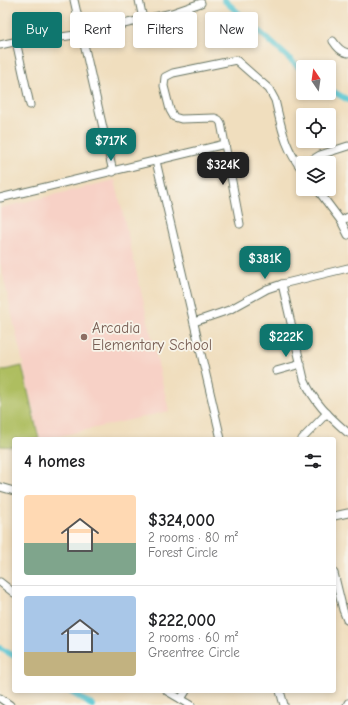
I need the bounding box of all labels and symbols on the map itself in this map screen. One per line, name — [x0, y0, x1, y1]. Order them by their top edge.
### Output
north arrow — [296, 60, 336, 100]
pin: $717K — [83, 128, 139, 162]
pin: $324K — [195, 152, 251, 186]
pin: $381K — [237, 246, 293, 280]
place label: Arcadia Elementary School — [92, 319, 212, 354]
pin: $222K — [258, 324, 314, 358]
marker: Arcadia Elementary School — [79, 332, 89, 342]

